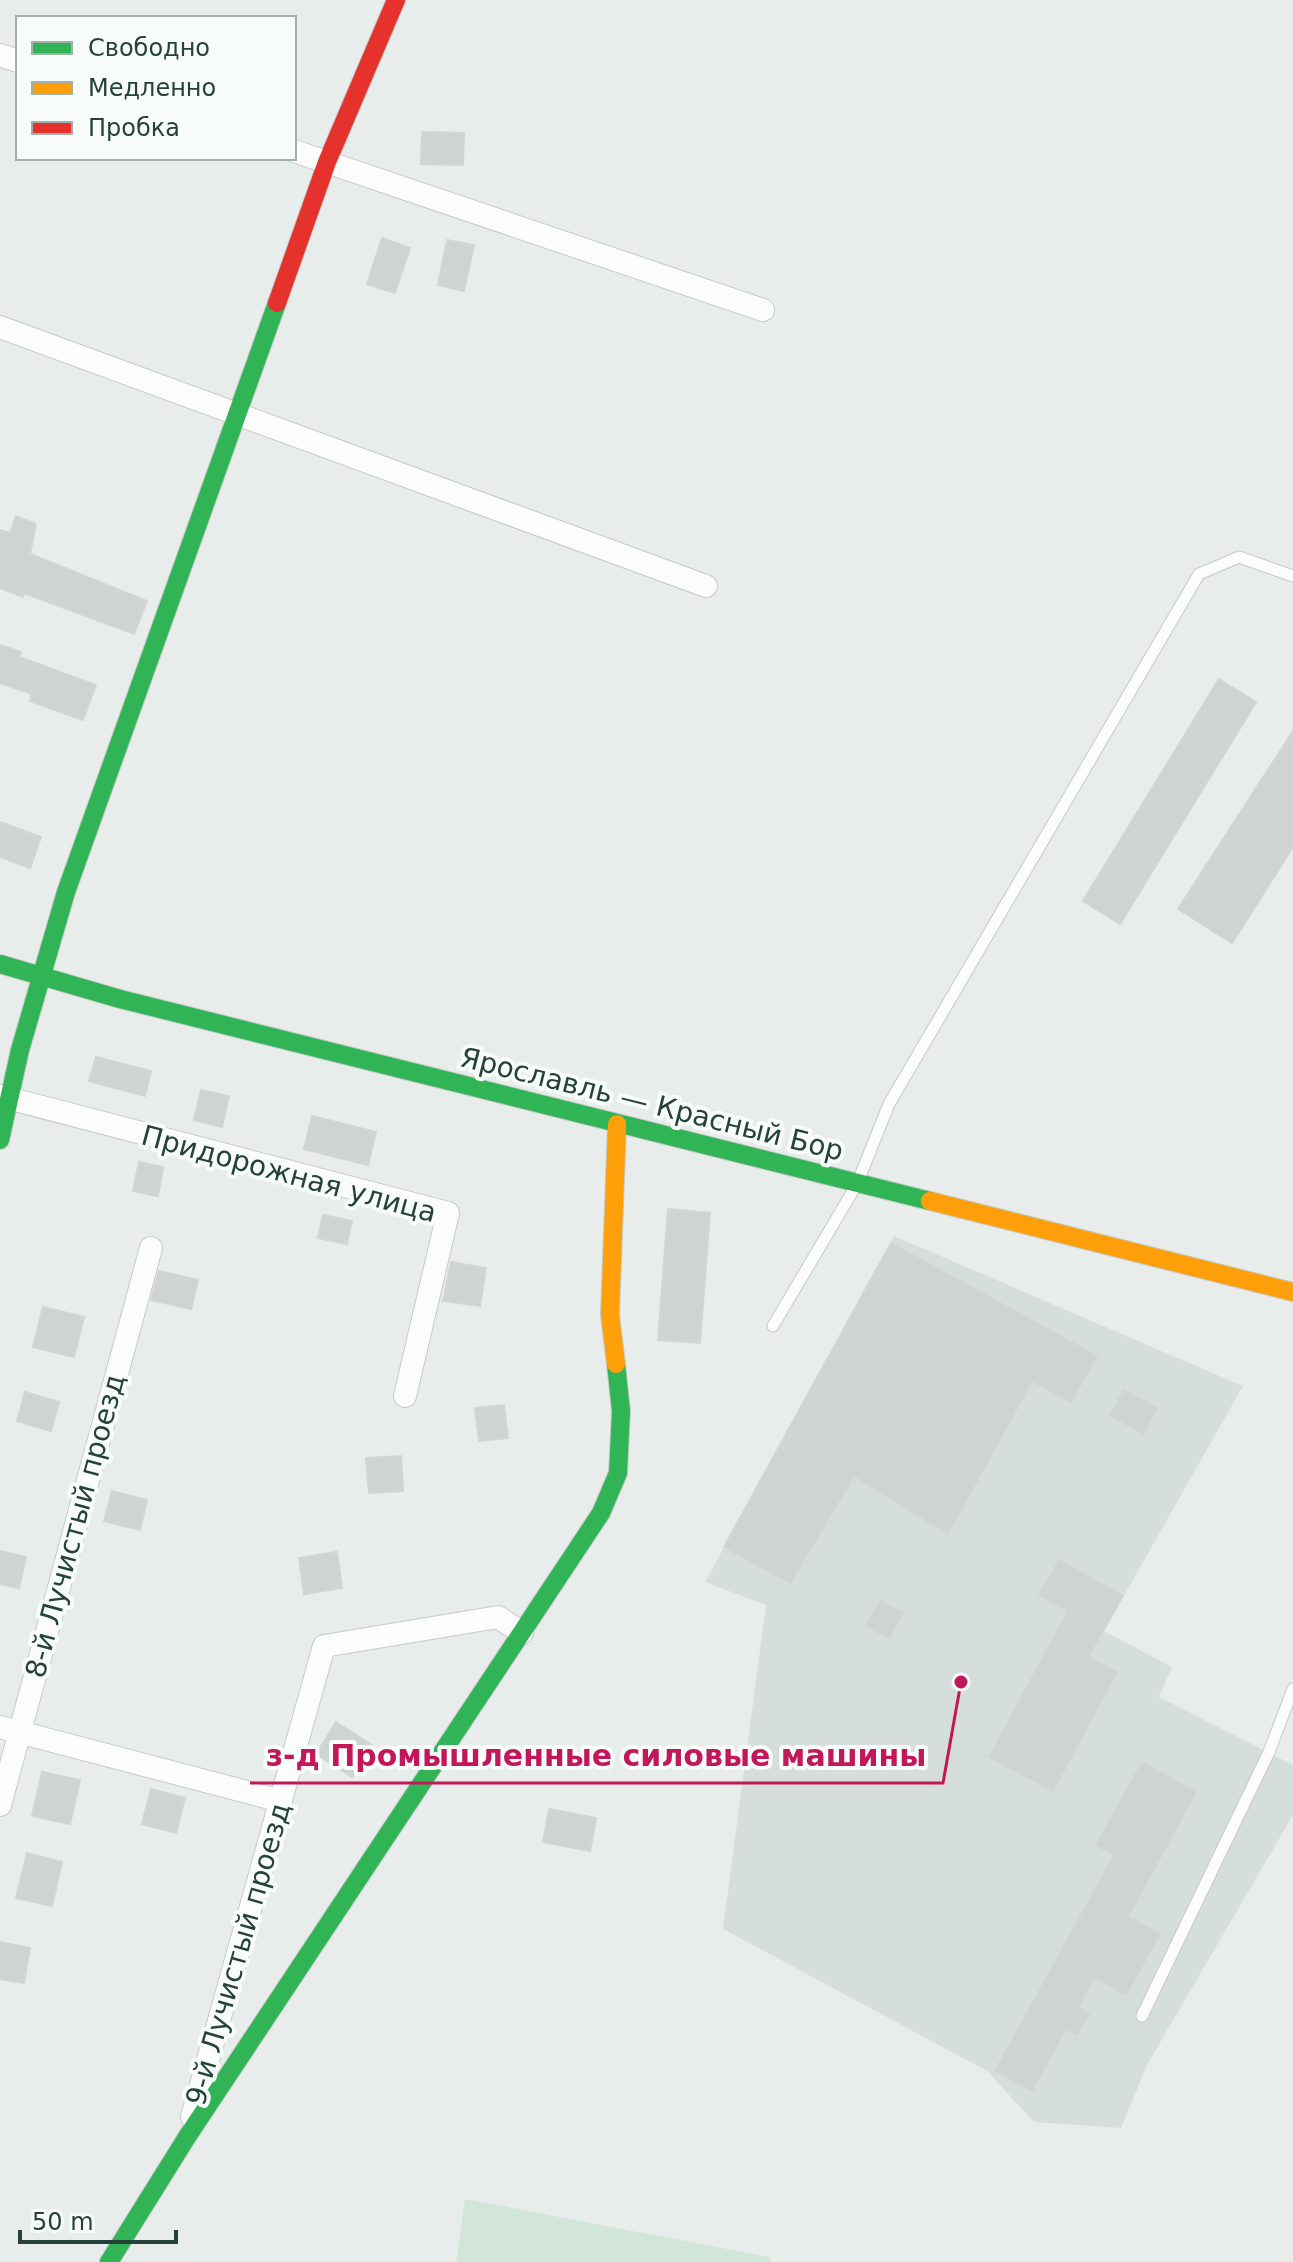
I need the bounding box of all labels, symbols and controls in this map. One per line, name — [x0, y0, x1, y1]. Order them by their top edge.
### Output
legend — [16, 16, 296, 160]
text: Свободно — [88, 34, 210, 62]
text: Медленно — [88, 74, 216, 102]
text: Пробка — [88, 114, 180, 142]
street label: Ярославль — Красный Бор — [457, 1040, 847, 1168]
street label: Придорожная улица — [138, 1119, 440, 1229]
street label: 8-й Лучистый проезд — [19, 1371, 131, 1681]
callout: з-д Промышленные силовые машины — [250, 1729, 943, 1783]
text: з-д Промышленные силовые машины — [266, 1738, 926, 1773]
street label: 9-й Лучистый проезд — [179, 1799, 297, 2109]
scale bar — [20, 2194, 176, 2244]
text: 50 m — [32, 2208, 94, 2236]

